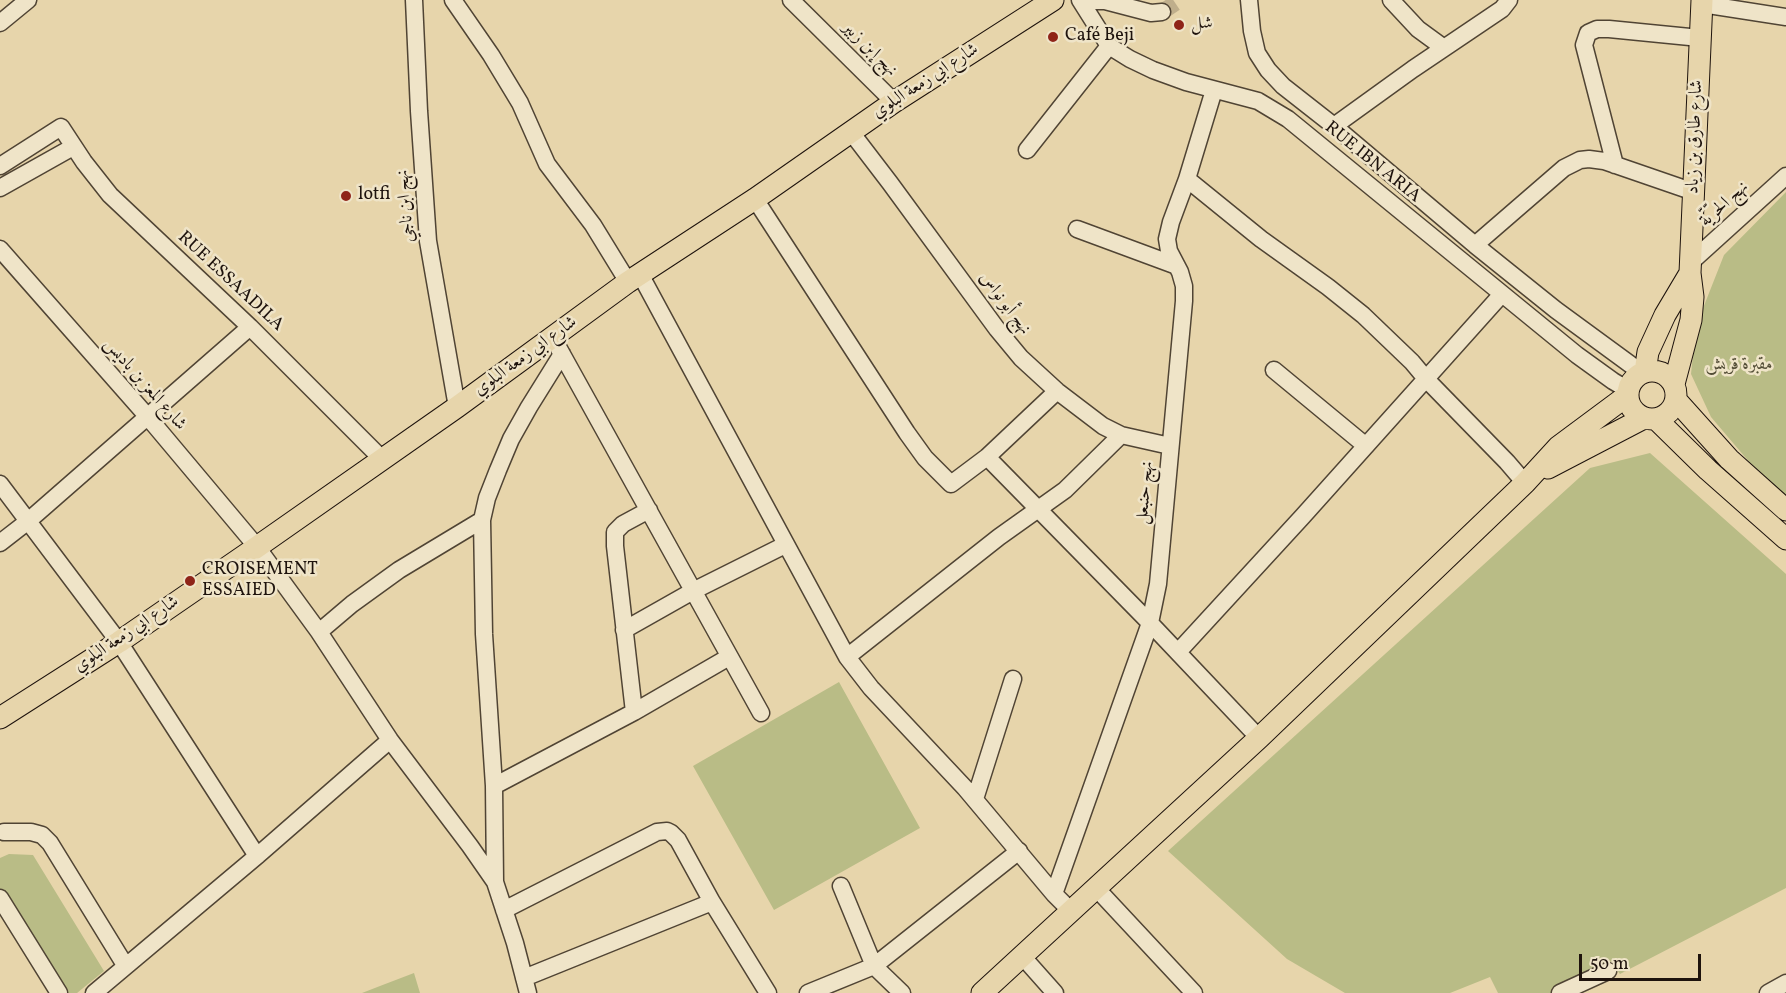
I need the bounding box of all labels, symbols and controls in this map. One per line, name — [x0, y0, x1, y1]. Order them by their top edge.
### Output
place label: شل — [1191, 14, 1213, 36]
street label: نهج إبن زبير — [837, 18, 901, 82]
marker: شل — [1172, 18, 1186, 32]
place label: Café Beji — [1065, 26, 1134, 48]
marker: Café Beji — [1046, 30, 1060, 44]
street label: شارع ابي زمعة البلوي — [869, 40, 983, 124]
street label: شارع طارق بن زياد — [1683, 79, 1709, 195]
street label: RUE IBN ARIA — [1320, 118, 1424, 208]
street label: نهج ابن ناجي — [393, 169, 421, 243]
street label: نهج الحرّيّة — [1696, 177, 1754, 233]
place label: lotfi — [358, 185, 391, 207]
marker: lotfi — [339, 189, 353, 203]
street label: RUE ESSAADILA — [172, 227, 288, 337]
street label: نهج أبو نواس — [973, 268, 1035, 340]
street label: شارع ابي زمعة البلوي — [470, 312, 582, 402]
street label: شارع المعز بن باديس — [98, 334, 190, 436]
park label: مقبرة قريش — [1705, 355, 1773, 377]
street label: نهج حنبعل — [1132, 460, 1160, 526]
place label: CROISEMENT ESSAIED — [202, 560, 318, 602]
marker: CROISEMENT ESSAIED — [183, 574, 197, 588]
street label: شارع ابي زمعة البلوي — [70, 592, 184, 678]
scale bar — [1582, 942, 1704, 980]
text: 50 m — [1590, 952, 1629, 977]

